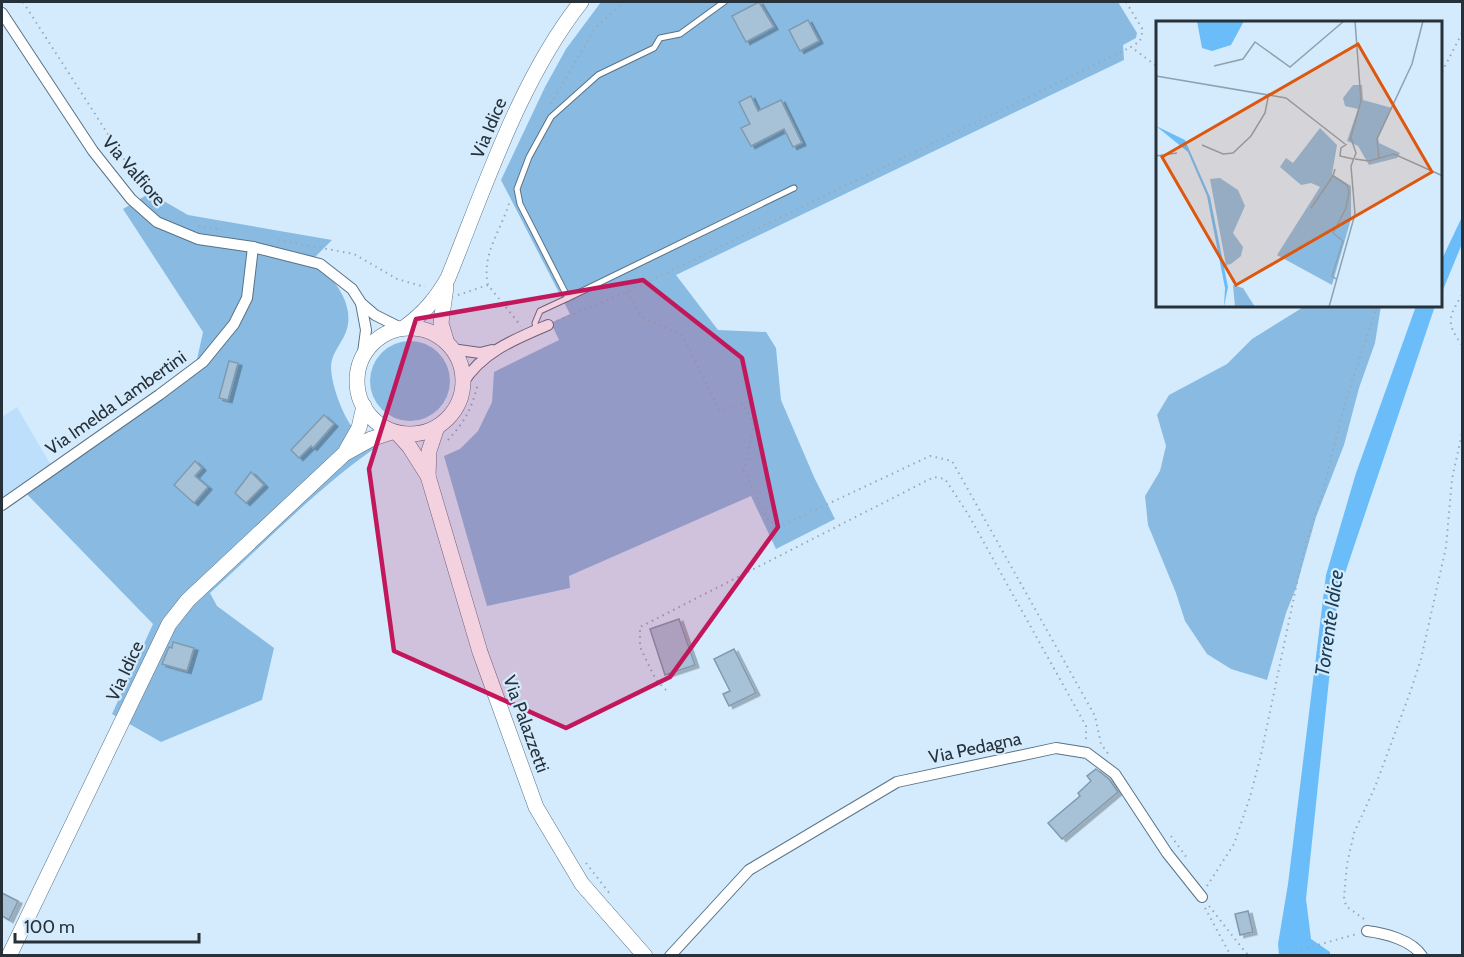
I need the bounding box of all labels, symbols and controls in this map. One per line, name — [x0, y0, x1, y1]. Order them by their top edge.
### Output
inset map — [1156, 21, 1443, 308]
street label: Via Idice — [466, 94, 512, 162]
street label: Via Valfiore — [98, 131, 170, 211]
street label: Via Imelda Lambertini — [41, 346, 191, 460]
water label: Torrente Idice — [1310, 568, 1348, 678]
street label: Via Idice — [102, 637, 148, 705]
street label: Via Palazzetti — [498, 672, 554, 776]
street label: Via Pedagna — [927, 727, 1024, 769]
scale bar — [15, 906, 200, 944]
text: 100 m — [24, 916, 75, 938]

